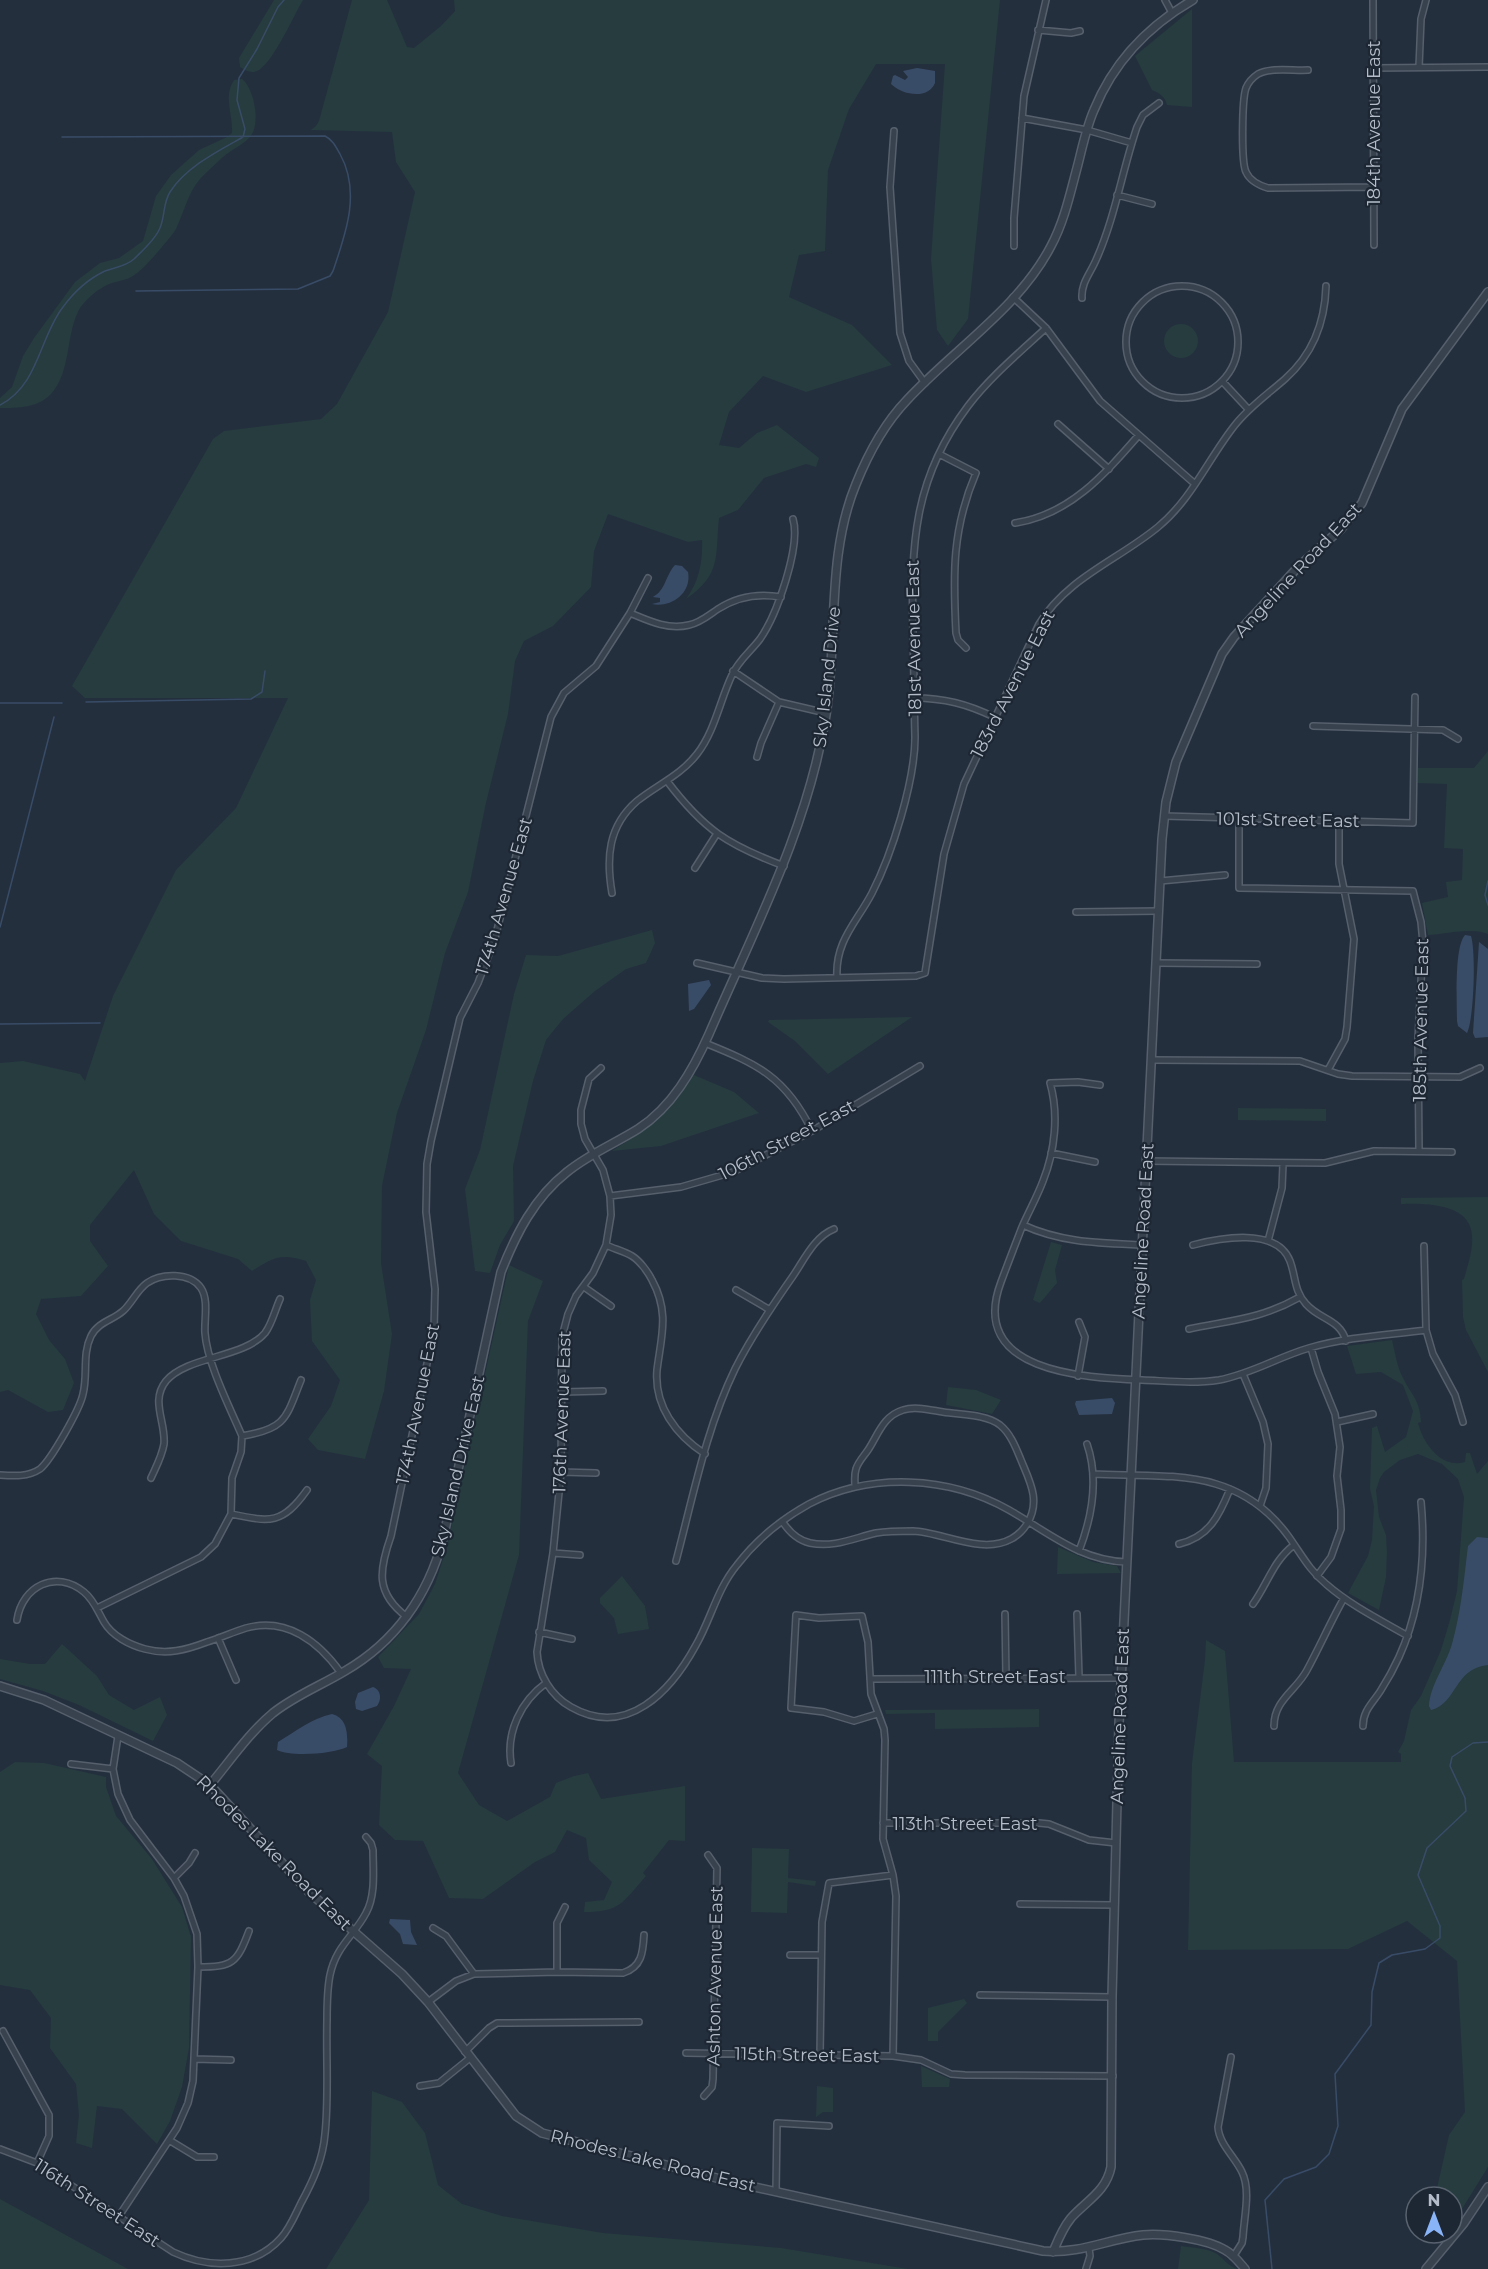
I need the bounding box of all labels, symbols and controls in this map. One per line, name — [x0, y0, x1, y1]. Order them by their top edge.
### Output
street label: 184th Avenue East — [1363, 40, 1385, 206]
street label: Angeline Road East — [1230, 498, 1366, 642]
street label: 181st Avenue East — [902, 560, 926, 716]
street label: Sky Island Drive — [809, 605, 845, 749]
street label: 183rd Avenue East — [966, 606, 1060, 762]
street label: 101st Street East — [1216, 808, 1360, 832]
street label: 174th Avenue East — [471, 814, 537, 978]
street label: 185th Avenue East — [1409, 938, 1433, 1102]
street label: 106th Street East — [715, 1095, 859, 1185]
street label: Angeline Road East — [1127, 1142, 1159, 1320]
street label: 174th Avenue East — [392, 1322, 444, 1486]
street label: 176th Avenue East — [548, 1330, 576, 1494]
street label: Sky Island Drive East — [426, 1373, 490, 1559]
street label: Angeline Road East — [1106, 1628, 1134, 1804]
street label: 111th Street East — [924, 1666, 1066, 1688]
street label: Rhodes Lake Road East — [192, 1771, 356, 1935]
street label: 113th Street East — [892, 1813, 1038, 1835]
street label: Ashton Avenue East — [702, 1886, 728, 2066]
street label: 115th Street East — [734, 2043, 880, 2067]
street label: Rhodes Lake Road East — [548, 2125, 758, 2197]
street label: 116th Street East — [30, 2154, 164, 2252]
north arrow — [1404, 2185, 1464, 2245]
text: N — [1428, 2191, 1440, 2210]

